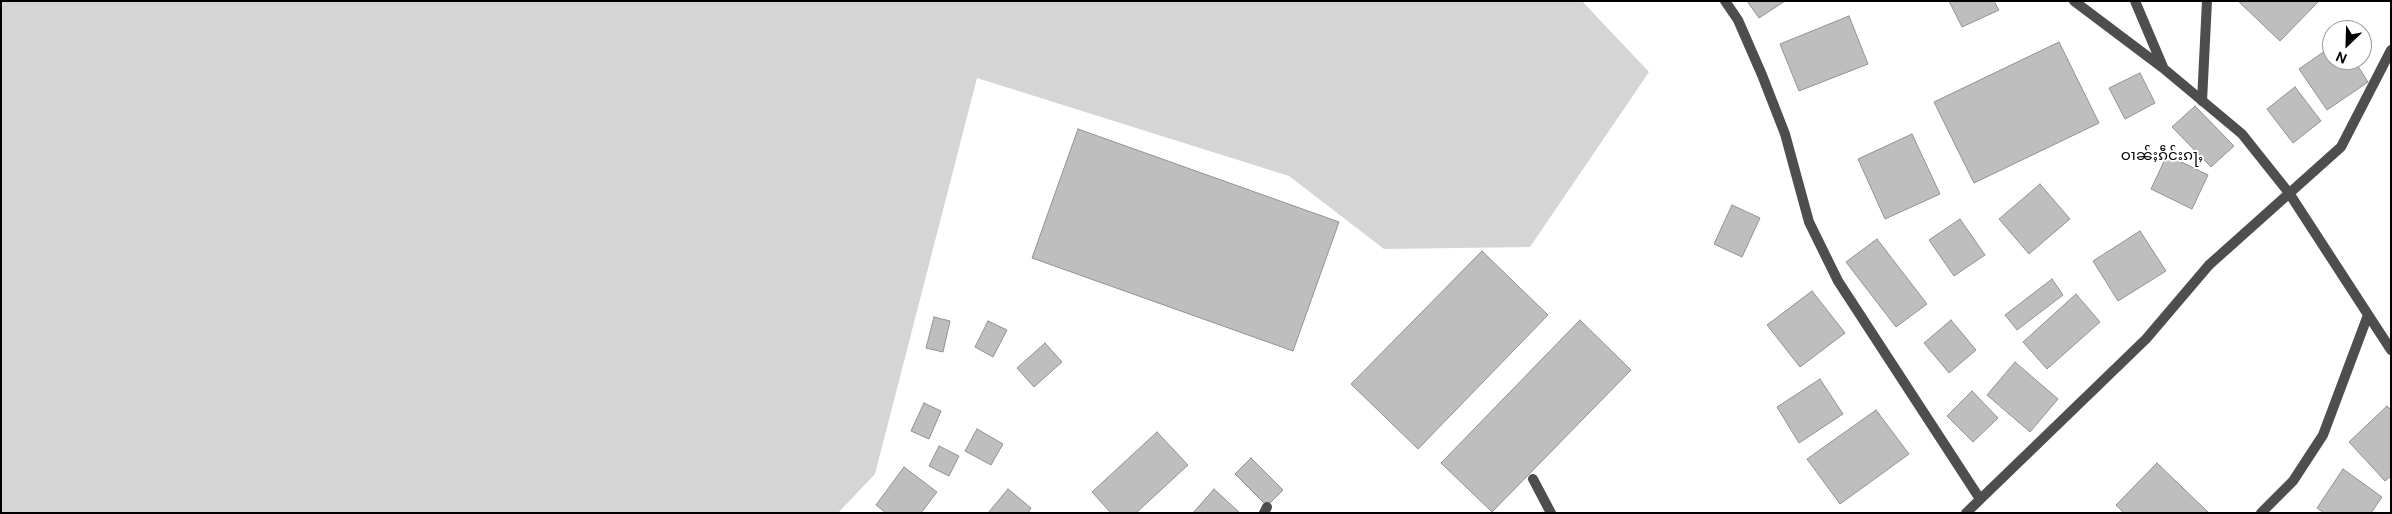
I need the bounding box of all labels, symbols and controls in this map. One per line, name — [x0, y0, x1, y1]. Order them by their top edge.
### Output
north arrow — [2322, 20, 2372, 70]
text: N — [2333, 47, 2350, 68]
district label: ဝၢၼ်ႈၵဵင်းၵႃႇ — [2121, 147, 2203, 165]

